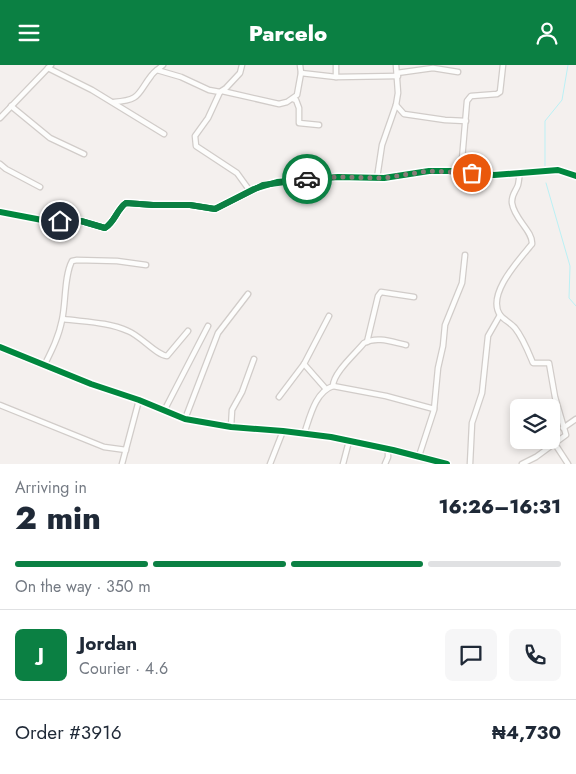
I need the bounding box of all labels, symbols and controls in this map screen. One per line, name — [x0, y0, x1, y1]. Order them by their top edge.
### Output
text: Parcelo — [249, 17, 327, 49]
icon: menu — [15, 19, 43, 47]
icon: person — [533, 19, 561, 47]
pin — [451, 152, 493, 194]
courier — [282, 154, 332, 204]
icon: bag — [458, 159, 486, 187]
icon: car — [293, 165, 321, 193]
pin — [39, 200, 81, 242]
icon: home — [46, 207, 74, 235]
map controls — [510, 399, 560, 449]
button: layers — [510, 399, 560, 449]
text: Arriving in — [15, 476, 87, 499]
text: 16:26–16:31 — [438, 493, 561, 520]
text: 2 min — [15, 495, 101, 541]
text: On the way · 350 m — [15, 575, 151, 598]
button: chat — [445, 629, 497, 681]
button: phone — [509, 629, 561, 681]
text: Jordan — [79, 630, 137, 657]
text: J — [38, 641, 44, 668]
text: Courier · 4.6 — [79, 657, 168, 680]
text: Order #3916 — [15, 719, 122, 746]
text: ₦4,730 — [492, 719, 561, 746]

